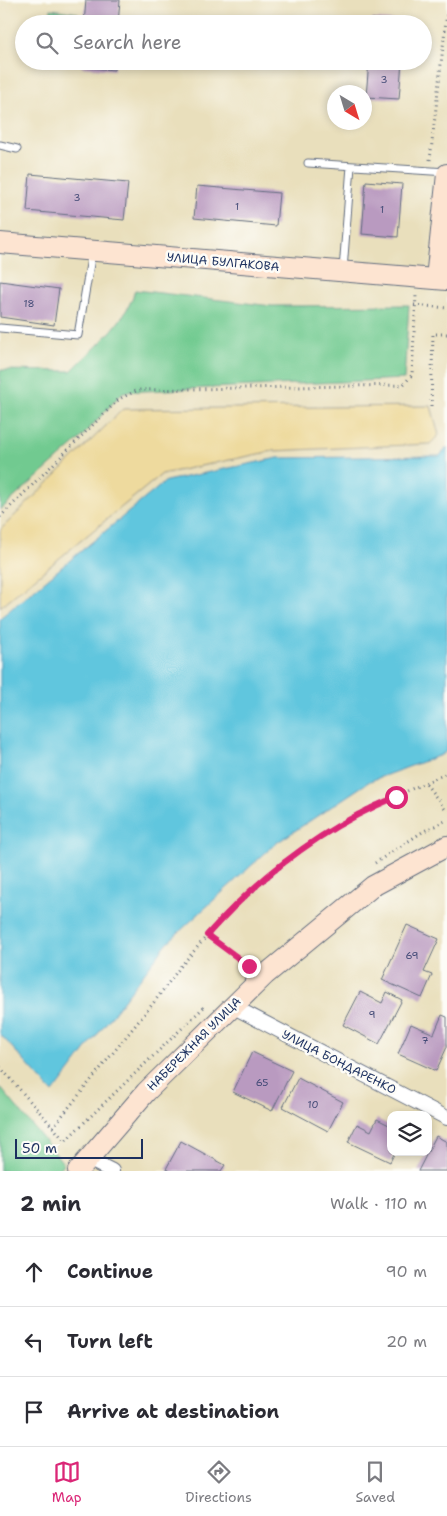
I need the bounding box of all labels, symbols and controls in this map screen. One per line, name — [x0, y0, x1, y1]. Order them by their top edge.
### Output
search box — [15, 15, 432, 70]
icon: search — [33, 29, 61, 57]
text: Search here — [73, 30, 182, 55]
house number: 3 — [381, 73, 388, 86]
north arrow — [327, 85, 372, 130]
house number: 3 — [74, 191, 81, 204]
house number: 1 — [235, 200, 239, 213]
house number: 1 — [380, 203, 384, 216]
street label: УЛИЦА БУЛГАКОВА — [166, 249, 280, 275]
house number: 18 — [23, 297, 35, 310]
route start — [385, 786, 408, 809]
house number: 69 — [405, 949, 419, 962]
route end — [238, 955, 261, 978]
street label: НАБЕРЕЖНАЯ УЛИЦА — [144, 993, 245, 1094]
house number: 9 — [369, 1008, 376, 1021]
street label: УЛИЦА БОНДАРЕНКО — [279, 1026, 399, 1098]
house number: 7 — [422, 1034, 429, 1047]
house number: 65 — [256, 1076, 268, 1089]
house number: 10 — [308, 1098, 318, 1111]
map controls — [387, 1111, 432, 1156]
button: layers — [387, 1111, 432, 1156]
scale bar — [15, 1136, 142, 1159]
text: 50 m — [22, 1139, 57, 1157]
text: 2 min — [20, 1190, 81, 1218]
text: Walk · 110 m — [330, 1193, 427, 1214]
icon: ahead — [20, 1258, 48, 1286]
text: Continue — [67, 1259, 153, 1284]
text: 90 m — [386, 1261, 427, 1282]
icon: left — [20, 1328, 48, 1356]
text: Turn left — [67, 1329, 153, 1354]
text: 20 m — [386, 1331, 427, 1352]
icon: arrive — [20, 1398, 48, 1426]
text: Arrive at destination — [67, 1399, 279, 1424]
tab: Map — [52, 1458, 82, 1506]
tab: Directions — [185, 1458, 252, 1506]
tab: Saved — [356, 1458, 395, 1506]

